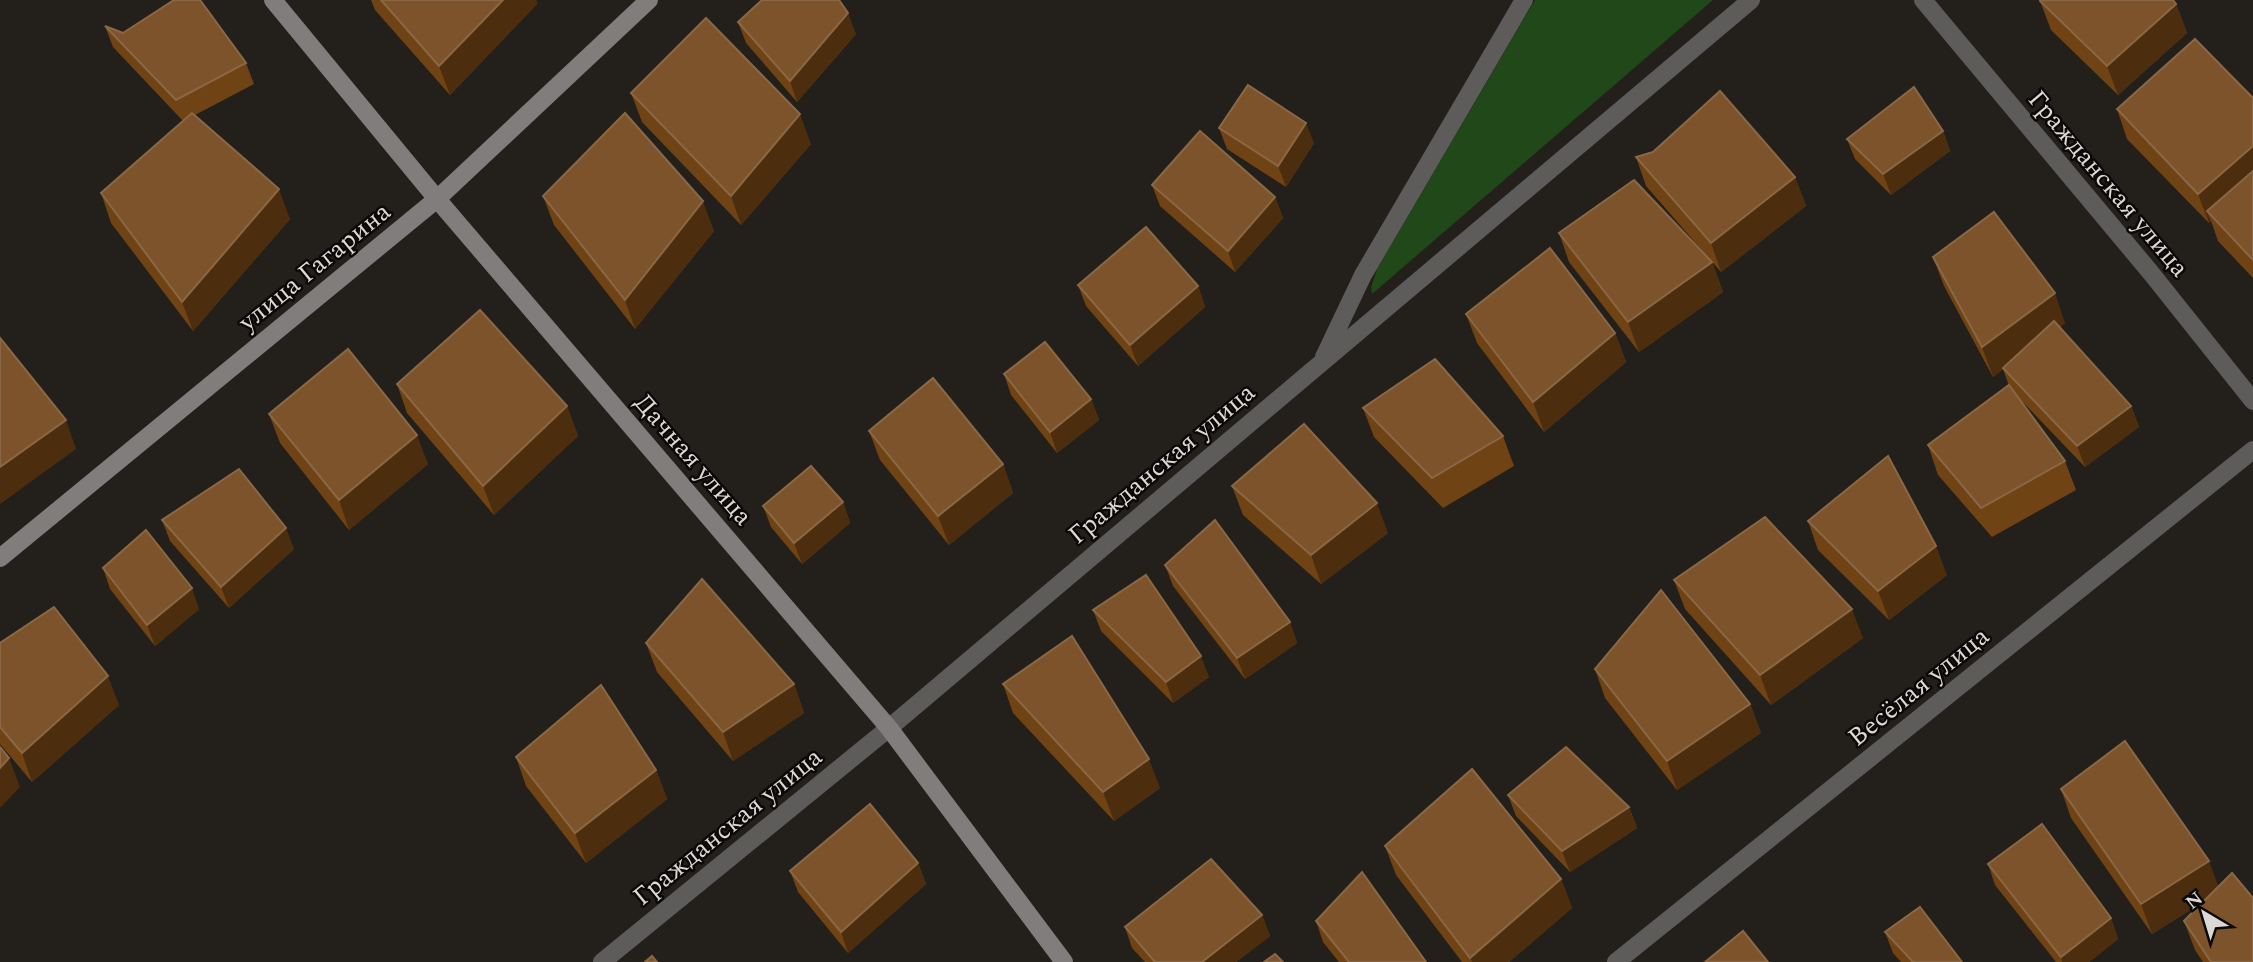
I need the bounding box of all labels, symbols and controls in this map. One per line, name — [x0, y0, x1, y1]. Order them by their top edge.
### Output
street label: Гражданская улица — [2018, 81, 2199, 286]
street label: улица Гагарина — [229, 192, 400, 342]
street label: Гражданская улица — [1059, 373, 1264, 554]
street label: Дачная улица — [624, 385, 762, 535]
street label: Весёлая улица — [1839, 617, 1998, 756]
street label: Гражданская улица — [624, 737, 831, 916]
north arrow — [2169, 878, 2239, 948]
text: N — [2179, 885, 2209, 917]

